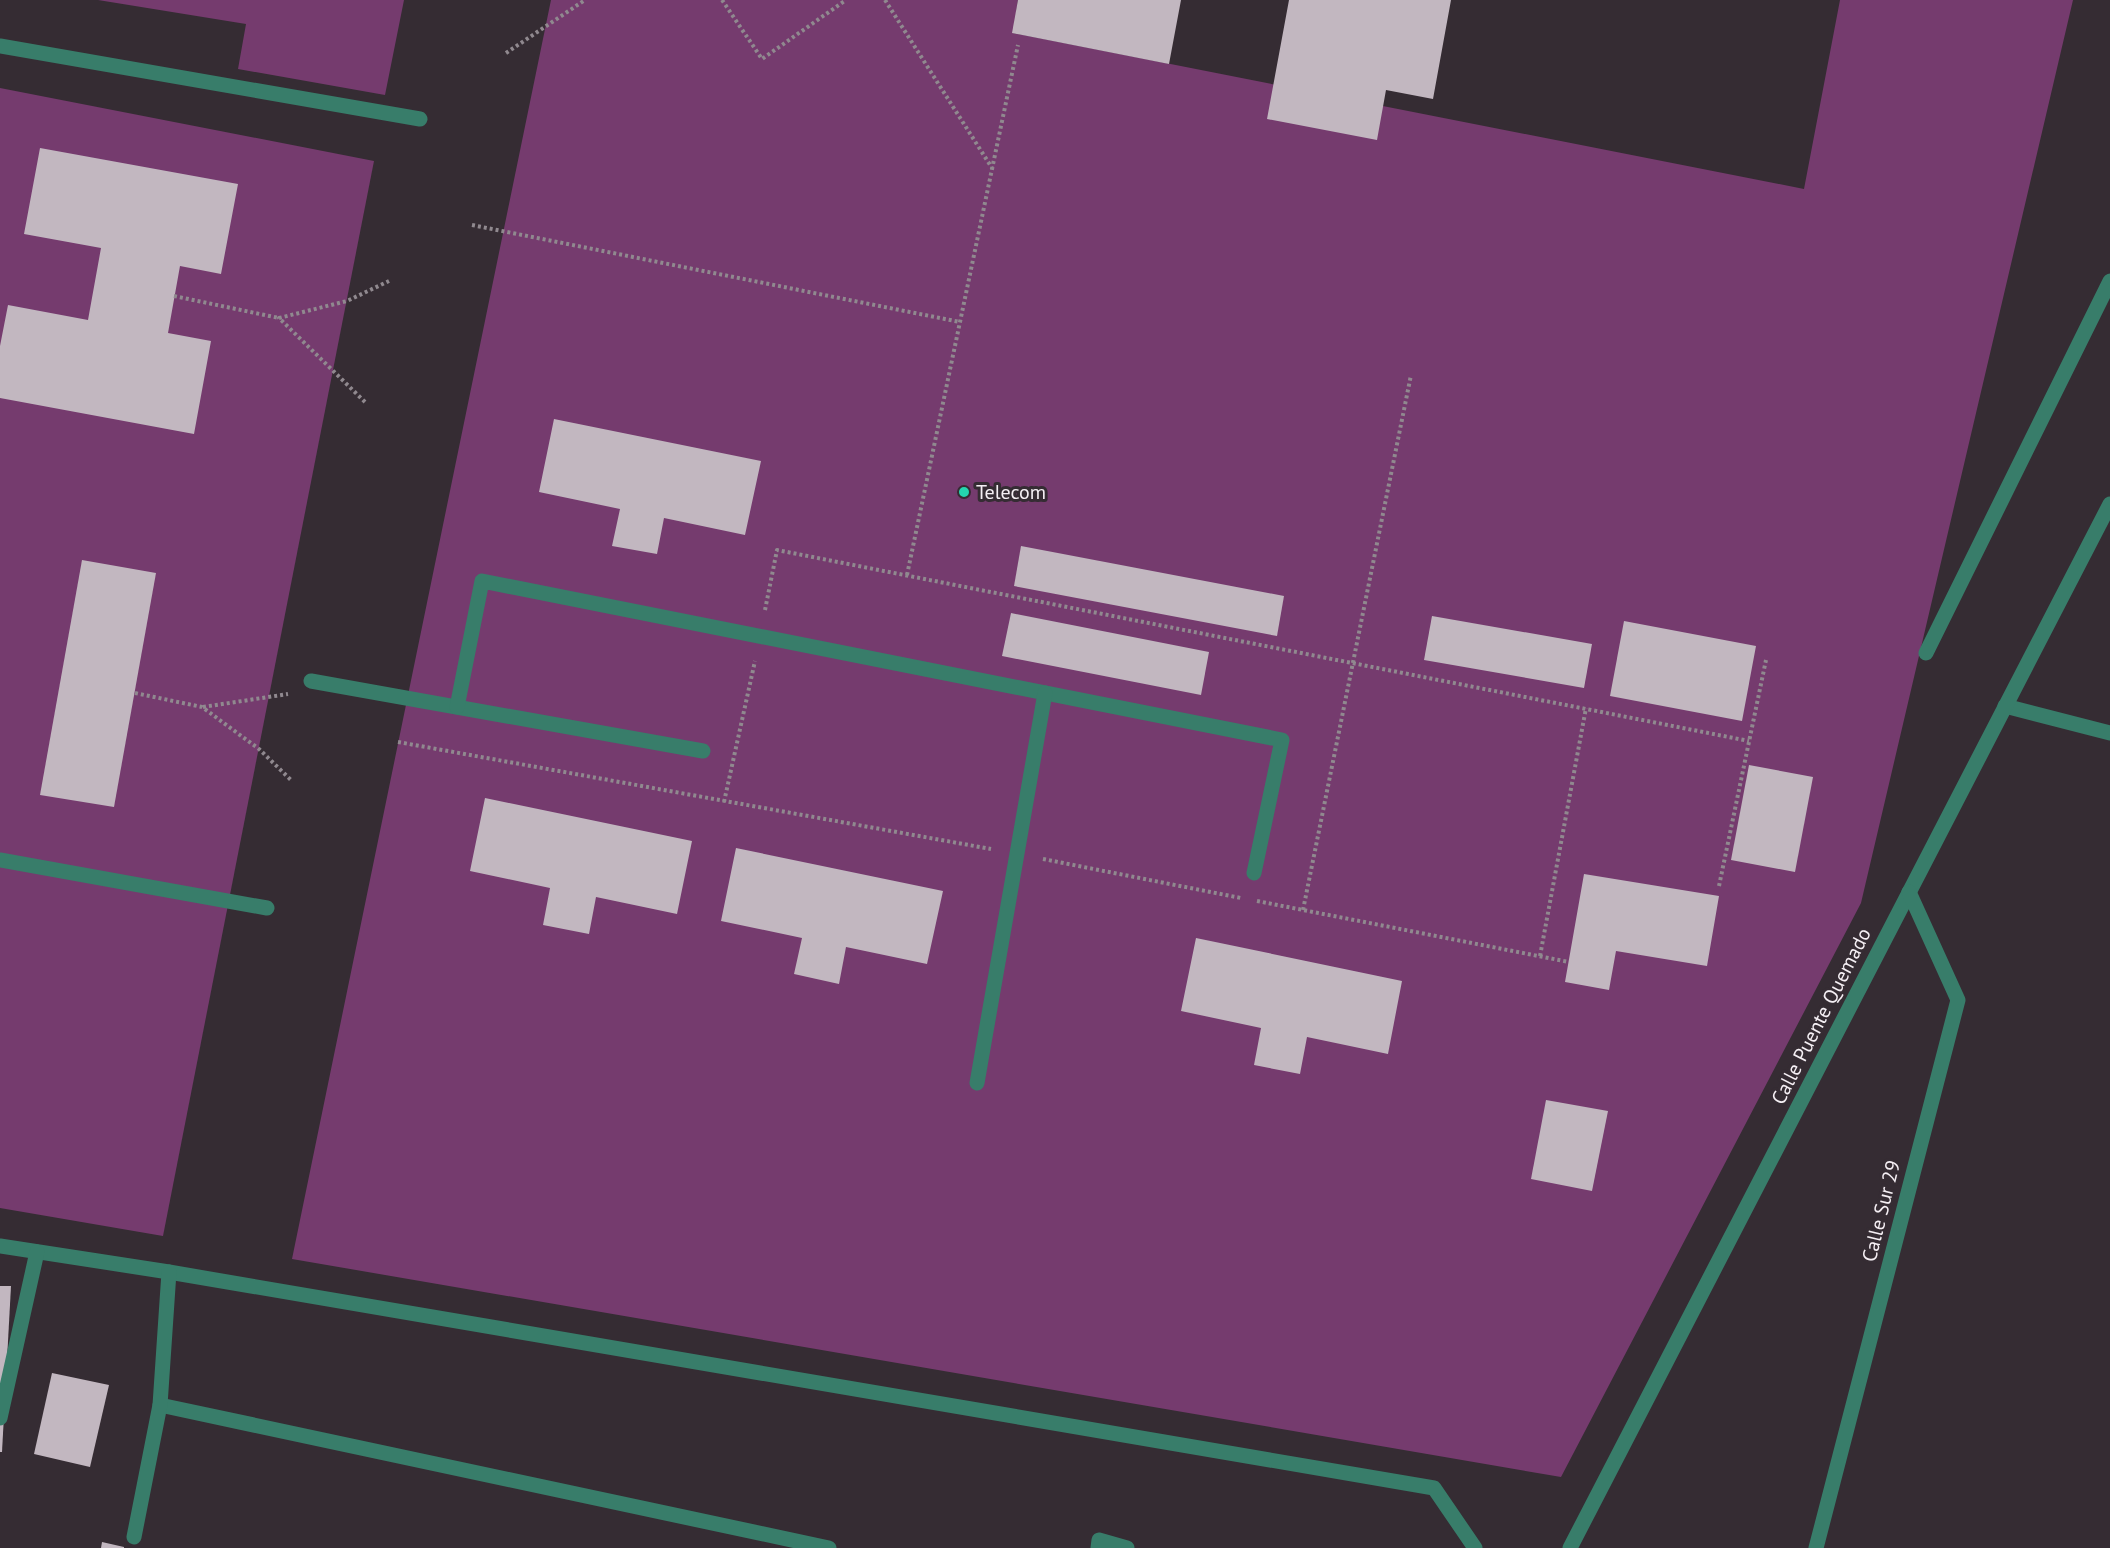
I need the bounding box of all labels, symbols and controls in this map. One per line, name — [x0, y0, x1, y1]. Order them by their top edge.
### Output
place label: Telecom — [976, 479, 1046, 505]
marker: Telecom — [957, 485, 971, 499]
street label: Calle Puente Quemado — [1765, 923, 1877, 1109]
street label: Calle Sur 29 — [1856, 1158, 1906, 1264]

